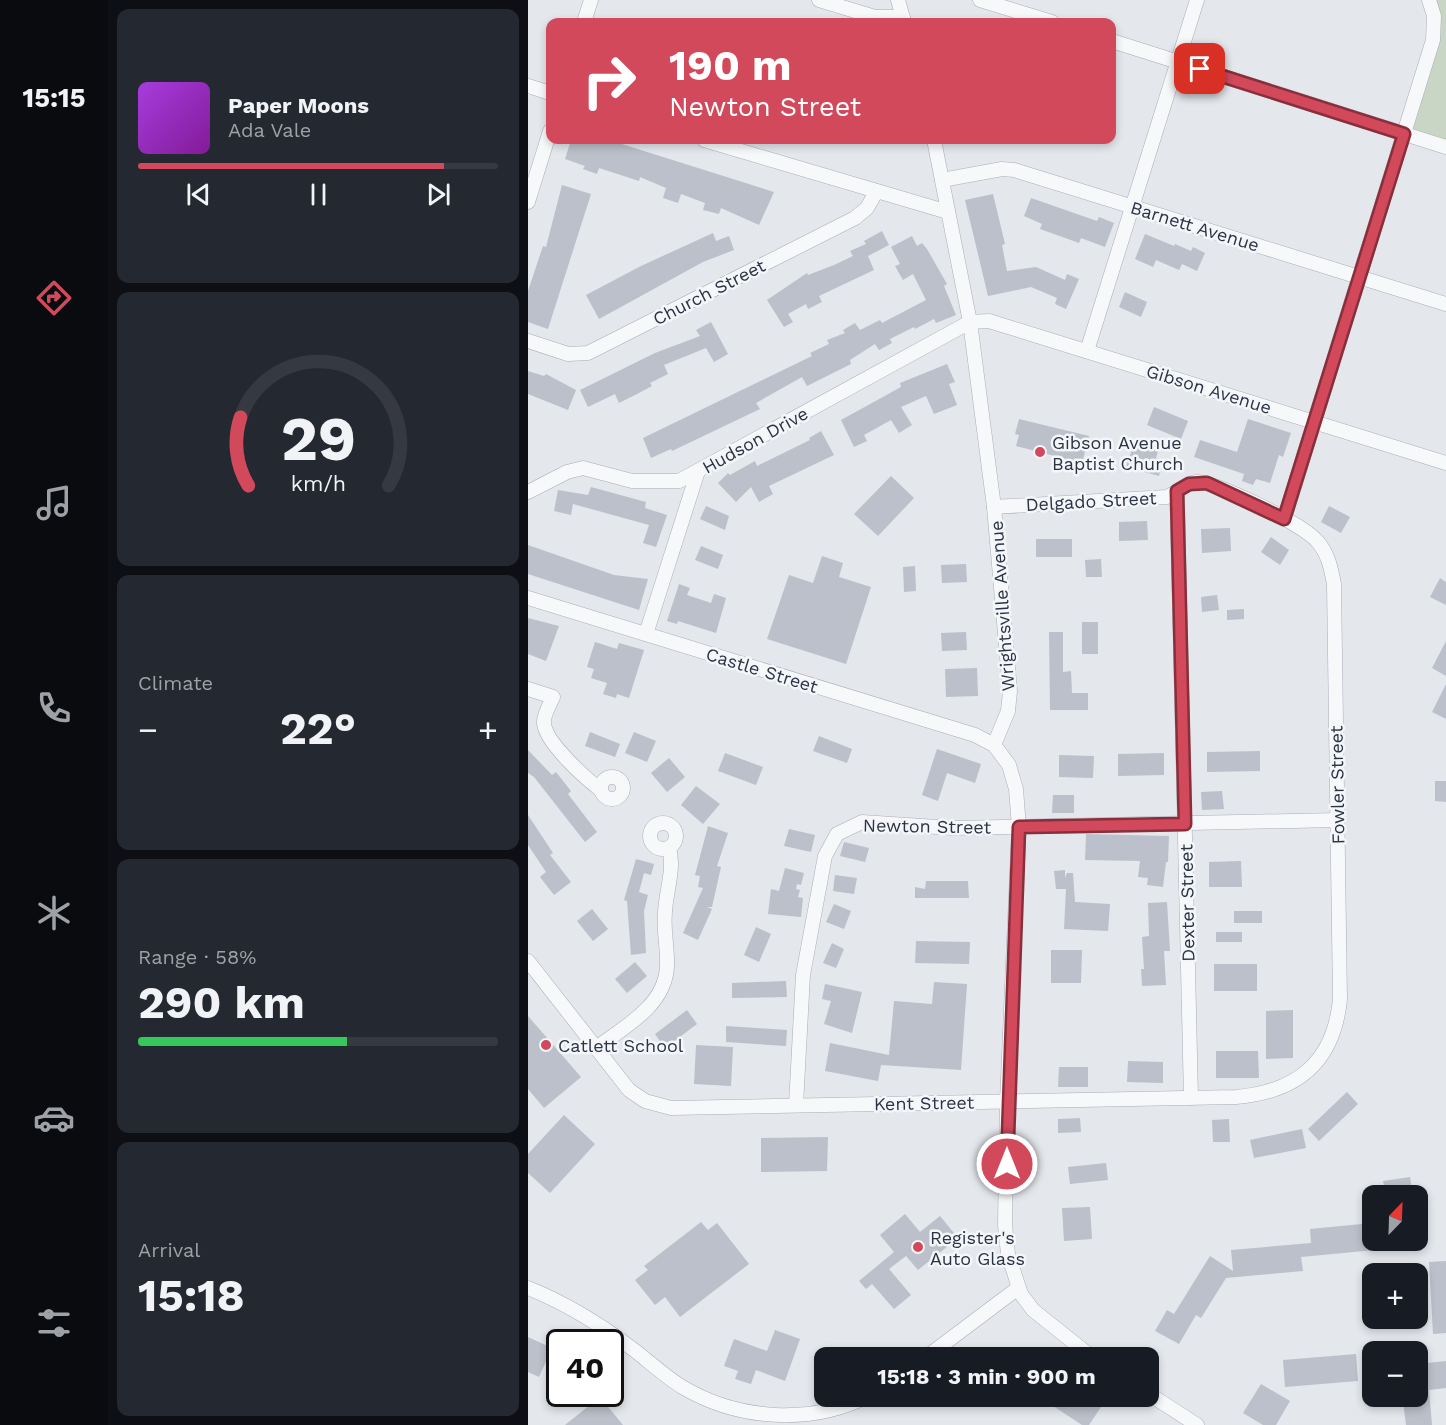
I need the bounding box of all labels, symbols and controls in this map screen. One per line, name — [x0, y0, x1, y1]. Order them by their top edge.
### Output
text: 190 m — [669, 41, 792, 90]
icon: right — [570, 42, 648, 120]
pin — [1174, 43, 1225, 94]
icon: arrive — [1183, 52, 1216, 85]
text: 15:15 — [23, 82, 85, 114]
text: Newton Street — [669, 91, 861, 123]
text: Paper Moons — [228, 93, 369, 118]
text: Ada Vale — [228, 118, 311, 142]
icon: previous — [182, 178, 215, 211]
icon: pause — [302, 178, 335, 211]
icon: next — [422, 178, 455, 211]
street label: Barnett Avenue — [1128, 196, 1262, 256]
street label: Church Street — [649, 254, 769, 329]
icon: directions — [33, 277, 75, 319]
street label: Gibson Avenue — [1144, 360, 1274, 418]
text: 29 — [280, 402, 356, 475]
street label: Hudson Drive — [698, 402, 812, 478]
place label: Gibson Avenue Baptist Church — [1052, 432, 1183, 474]
marker: Gibson Avenue Baptist Church — [1033, 445, 1047, 459]
text: km/h — [290, 472, 346, 497]
icon: music — [33, 482, 75, 524]
street label: Delgado Street — [1025, 487, 1157, 515]
street label: Wrightsville Avenue — [986, 520, 1018, 692]
street label: Castle Street — [704, 643, 821, 697]
text: Climate — [138, 671, 213, 695]
icon: phone — [33, 687, 75, 729]
text: 22° — [280, 702, 356, 755]
text: − — [138, 710, 158, 749]
text: + — [478, 710, 498, 749]
street label: Fowler Street — [1325, 725, 1349, 845]
street label: Newton Street — [863, 814, 992, 838]
street label: Dexter Street — [1175, 843, 1199, 962]
icon: climate — [33, 892, 75, 934]
text: Range · 58% — [138, 945, 256, 969]
text: 290 km — [138, 976, 305, 1029]
place label: Catlett School — [558, 1035, 684, 1056]
marker: Catlett School — [539, 1038, 553, 1052]
street label: Kent Street — [874, 1092, 975, 1114]
icon: car — [33, 1097, 75, 1139]
position arrow — [975, 1132, 1039, 1196]
north arrow — [1362, 1185, 1428, 1251]
map controls — [1362, 1185, 1428, 1407]
place label: Register's Auto Glass — [930, 1227, 1025, 1269]
text: Arrival — [138, 1238, 200, 1262]
marker: Register's Auto Glass — [911, 1240, 925, 1254]
button: + — [1362, 1263, 1428, 1329]
text: 15:18 — [138, 1269, 245, 1322]
icon: filters — [33, 1302, 75, 1344]
speed limit sign: 40 — [546, 1329, 624, 1407]
button: − — [1362, 1341, 1428, 1407]
text: 15:18 · 3 min · 900 m — [877, 1364, 1096, 1389]

